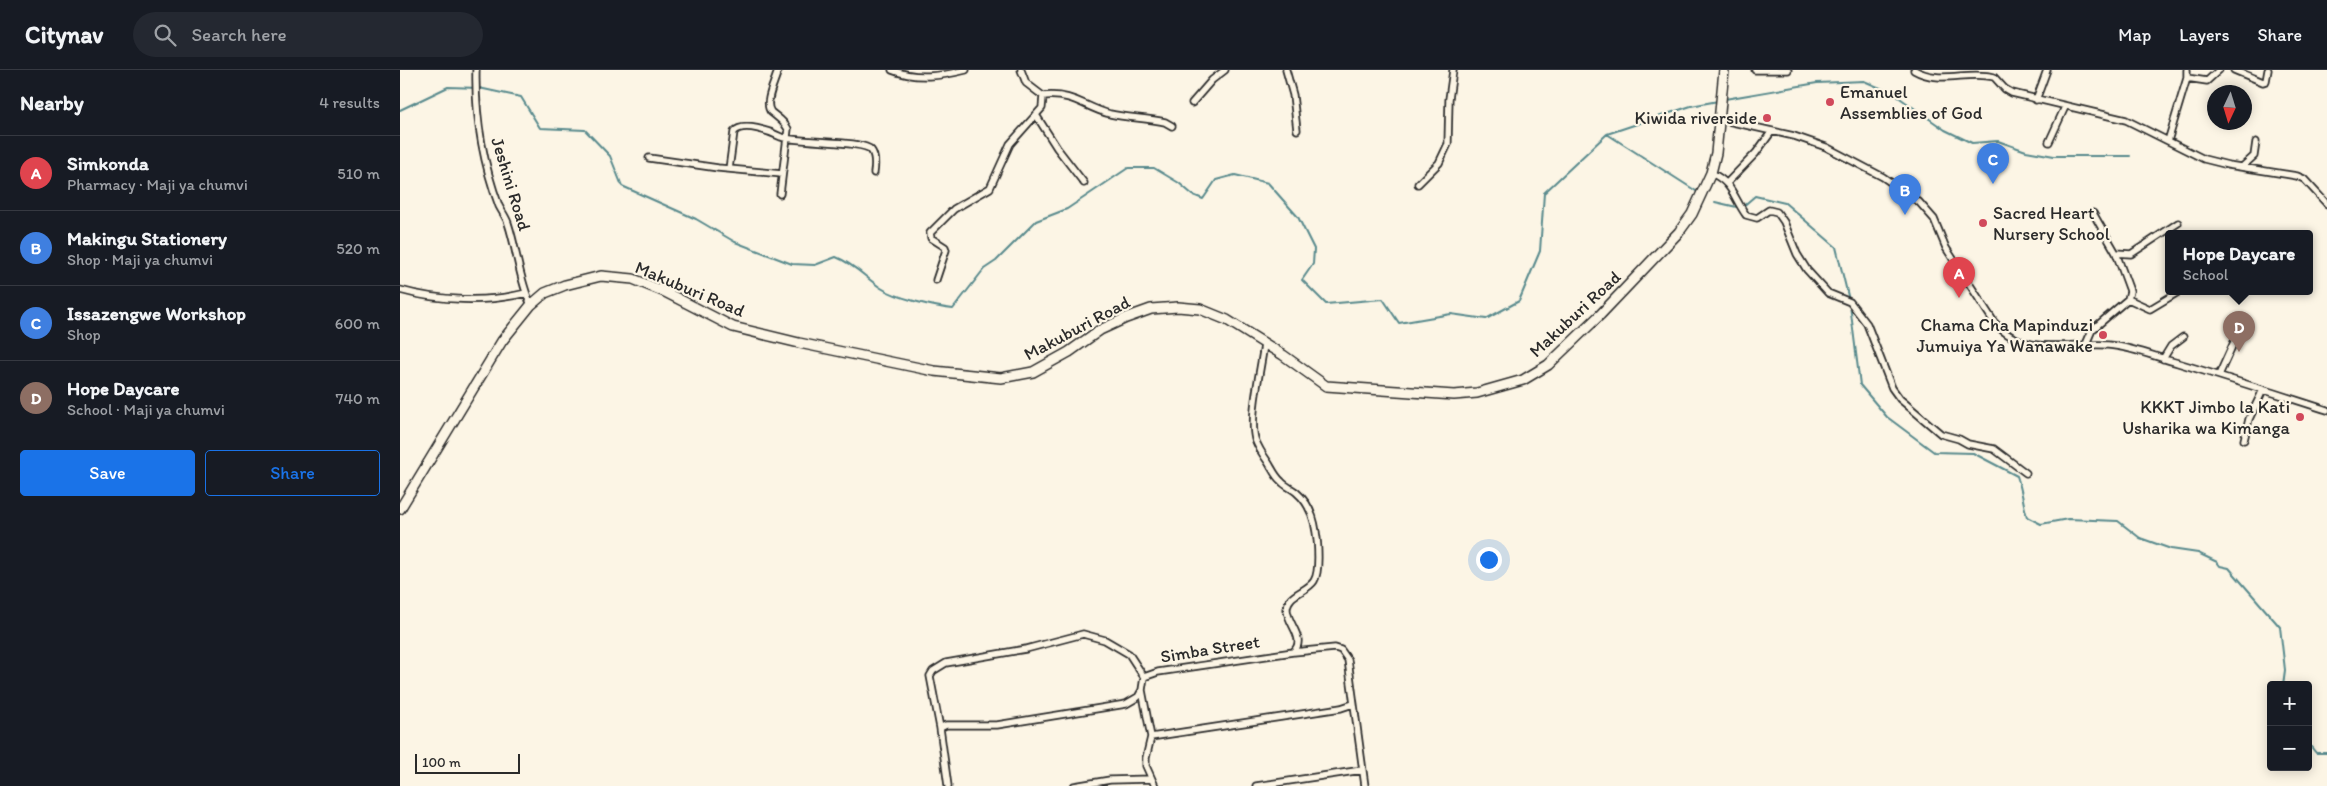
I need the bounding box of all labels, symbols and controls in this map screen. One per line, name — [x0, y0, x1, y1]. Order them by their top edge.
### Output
search box — [133, 12, 483, 57]
text: Citynav — [25, 20, 103, 49]
icon: search — [151, 21, 179, 49]
text: Search here — [191, 23, 287, 46]
text: Map — [2118, 24, 2151, 46]
text: Layers — [2179, 24, 2229, 46]
text: Share — [2257, 24, 2302, 46]
place label: Emanuel Assemblies of God — [1840, 81, 1983, 124]
north arrow — [2207, 85, 2252, 130]
text: Nearby — [20, 90, 84, 115]
text: 4 results — [319, 93, 380, 112]
marker: Emanuel Assemblies of God — [1824, 96, 1836, 108]
place label: Kiwida riverside — [1634, 107, 1757, 129]
marker: Kiwida riverside — [1761, 112, 1773, 124]
street label: Jeshini Road — [486, 134, 536, 234]
pin: C — [1977, 143, 2009, 184]
text: Simkonda — [67, 152, 149, 175]
text: A — [31, 164, 41, 183]
text: 510 m — [337, 164, 380, 183]
pin: B — [1889, 174, 1921, 215]
text: Pharmacy · Maji ya chumvi — [67, 175, 248, 194]
place label: Sacred Heart Nursery School — [1993, 202, 2110, 245]
marker: Sacred Heart Nursery School — [1977, 217, 1989, 229]
text: Makingu Stationery — [67, 227, 227, 250]
popup — [2165, 230, 2313, 295]
text: B — [31, 239, 41, 258]
text: 520 m — [336, 239, 380, 258]
text: Hope Daycare — [2183, 242, 2295, 265]
text: Shop · Maji ya chumvi — [67, 250, 213, 269]
street label: Makuburi Road — [632, 256, 748, 322]
pin: A — [1943, 257, 1975, 298]
text: School — [2183, 265, 2228, 284]
street label: Makuburi Road — [1525, 266, 1625, 362]
street label: Makuburi Road — [1020, 291, 1134, 365]
text: Issazengwe Workshop — [67, 302, 246, 325]
pin: D — [2223, 311, 2255, 352]
text: C — [31, 314, 41, 333]
text: 600 m — [335, 314, 380, 333]
place label: Chama Cha Mapinduzi Jumuiya Ya Wanawake — [1916, 314, 2093, 357]
text: Shop — [67, 325, 101, 344]
marker: Chama Cha Mapinduzi Jumuiya Ya Wanawake — [2097, 329, 2109, 341]
text: Hope Daycare — [67, 377, 179, 400]
text: D — [31, 389, 41, 408]
text: 740 m — [336, 389, 380, 408]
place label: KKKT Jimbo la Kati Usharika wa Kimanga — [2122, 396, 2291, 439]
text: School · Maji ya chumvi — [67, 400, 225, 419]
marker: KKKT Jimbo la Kati Usharika wa Kimanga — [2294, 411, 2306, 423]
button: Save — [20, 450, 195, 496]
button: Share — [205, 450, 380, 496]
your location — [1476, 547, 1502, 573]
street label: Simba Street — [1159, 630, 1261, 668]
map controls — [2267, 681, 2312, 771]
button: + — [2267, 681, 2312, 726]
button: − — [2267, 726, 2312, 771]
scale bar — [415, 751, 520, 774]
text: 100 m — [422, 754, 461, 771]

